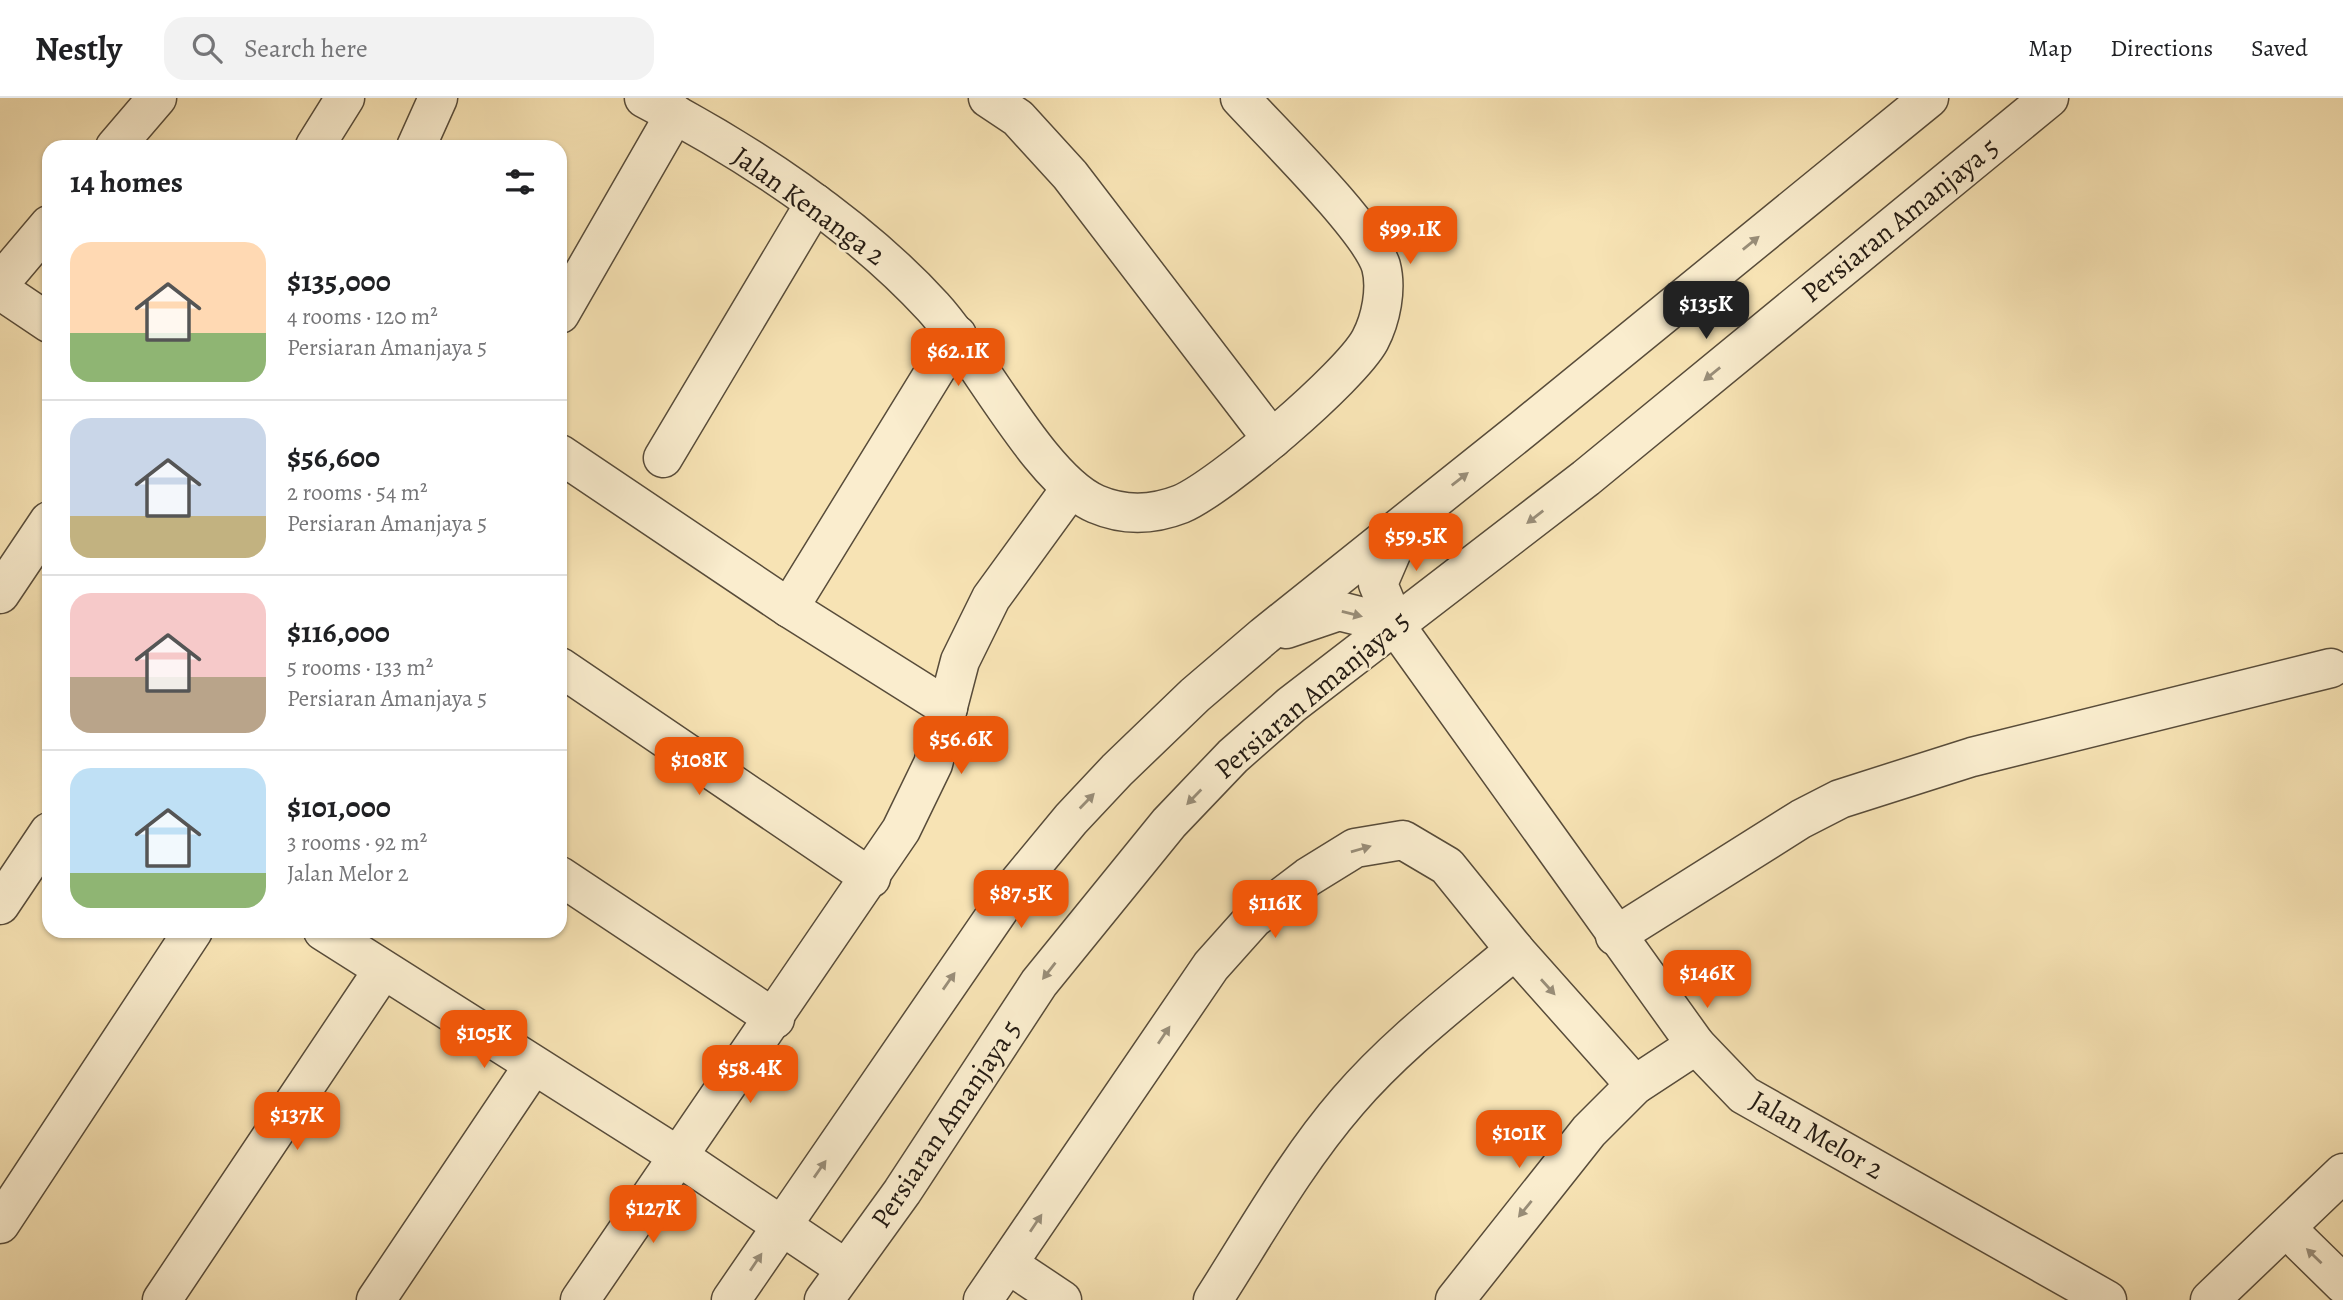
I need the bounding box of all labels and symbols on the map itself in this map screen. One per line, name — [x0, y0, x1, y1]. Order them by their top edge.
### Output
street label: Persiaran Amanjaya 5 — [1793, 129, 2007, 311]
street label: Jalan Kenanga 2 — [725, 138, 893, 274]
pin: $99.1K — [1353, 206, 1467, 266]
one-way arrow — [1742, 236, 1760, 251]
pin: $135K — [1657, 282, 1755, 341]
pin: $62.1K — [901, 328, 1015, 388]
one-way arrow — [1703, 367, 1721, 382]
one-way arrow — [1450, 471, 1468, 486]
one-way arrow — [1526, 509, 1544, 524]
pin: $59.5K — [1359, 514, 1473, 573]
street label: Persiaran Amanjaya 5 — [1206, 602, 1418, 788]
one-way arrow — [1341, 609, 1363, 620]
pin: $56.6K — [904, 716, 1018, 776]
pin: $108K — [650, 738, 748, 797]
one-way arrow — [1186, 788, 1203, 805]
one-way arrow — [1079, 793, 1095, 810]
one-way arrow — [1350, 843, 1371, 853]
pin: $87.5K — [964, 870, 1078, 930]
pin: $116K — [1226, 880, 1324, 940]
pin: $146K — [1658, 950, 1756, 1010]
one-way arrow — [1042, 963, 1057, 980]
one-way arrow — [942, 972, 955, 991]
one-way arrow — [1540, 978, 1556, 996]
pin: $105K — [435, 1010, 533, 1070]
street label: Persiaran Amanjaya 5 — [862, 1012, 1030, 1236]
one-way arrow — [1157, 1026, 1171, 1044]
pin: $58.4K — [693, 1046, 807, 1105]
street label: Jalan Melor 2 — [1743, 1081, 1891, 1189]
pin: $137K — [248, 1093, 346, 1152]
pin: $101K — [1470, 1110, 1568, 1170]
one-way arrow — [813, 1160, 827, 1178]
pin: $127K — [604, 1186, 702, 1245]
one-way arrow — [1517, 1200, 1532, 1218]
one-way arrow — [1029, 1214, 1043, 1232]
one-way arrow — [2306, 1248, 2323, 1264]
one-way arrow — [749, 1253, 762, 1272]

